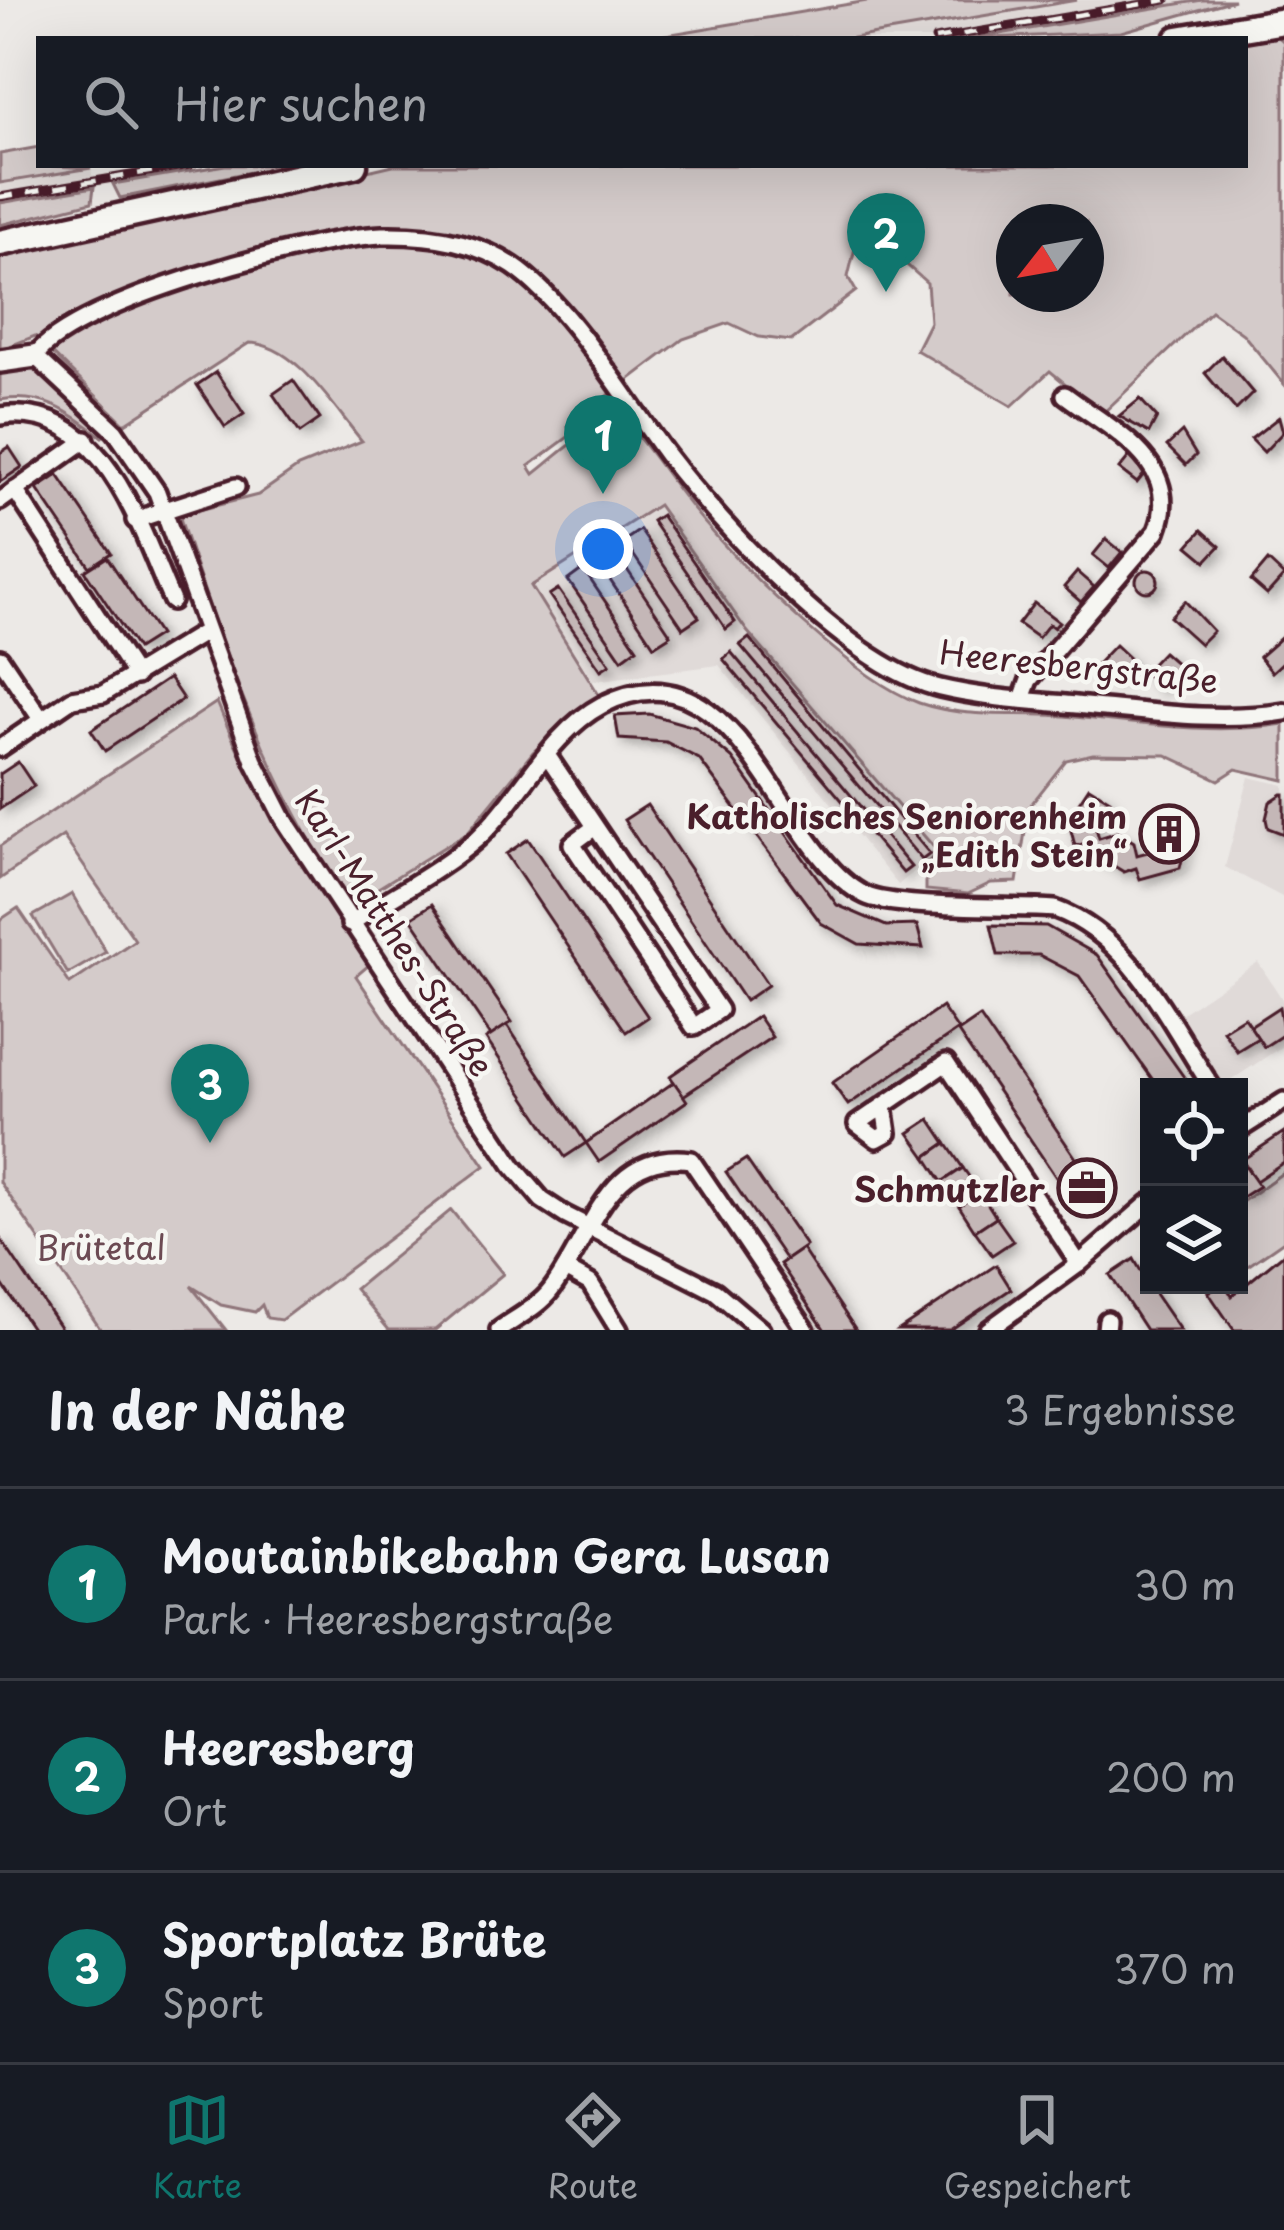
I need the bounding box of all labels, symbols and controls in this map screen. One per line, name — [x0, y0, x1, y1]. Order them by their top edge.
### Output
search box — [36, 36, 1248, 168]
text: Hier suchen — [174, 68, 428, 136]
icon: search — [78, 69, 144, 135]
pin: 2 — [847, 193, 925, 292]
north arrow — [996, 204, 1104, 312]
pin: 1 — [564, 395, 642, 494]
your location — [573, 519, 633, 579]
street label: Heeresbergstraße — [937, 626, 1221, 704]
street label: Karl-Matthes-Straße — [284, 778, 508, 1086]
place label: Katholisches Seniorenheim „Edith Stein“ — [686, 790, 1127, 878]
building icon: Katholisches Seniorenheim „Edith Stein“ — [1138, 803, 1200, 865]
pin: 3 — [171, 1044, 249, 1143]
map controls — [1140, 1078, 1248, 1294]
button: locate — [1140, 1078, 1248, 1186]
office icon: Schmutzler — [1056, 1157, 1118, 1219]
place label: Schmutzler — [854, 1163, 1045, 1213]
button: layers — [1140, 1186, 1248, 1294]
park label: Brütetal — [36, 1221, 166, 1271]
text: In der Nähe — [48, 1370, 345, 1447]
text: 3 Ergebnisse — [1004, 1379, 1236, 1438]
text: Moutainbikebahn Gera Lusan — [162, 1520, 831, 1588]
text: 1 — [78, 1554, 96, 1613]
text: 30 m — [1133, 1554, 1236, 1613]
text: Park · Heeresbergstraße — [162, 1588, 613, 1647]
text: Heeresberg — [162, 1712, 415, 1780]
text: 2 — [73, 1746, 101, 1805]
text: 200 m — [1106, 1746, 1236, 1805]
text: Ort — [162, 1780, 227, 1839]
text: Sportplatz Brüte — [162, 1904, 547, 1972]
text: 3 — [74, 1938, 100, 1997]
text: 370 m — [1113, 1938, 1236, 1997]
text: Sport — [162, 1972, 264, 2031]
tab: Karte — [153, 2087, 242, 2209]
tab: Route — [548, 2087, 638, 2209]
tab: Gespeichert — [944, 2087, 1131, 2209]

